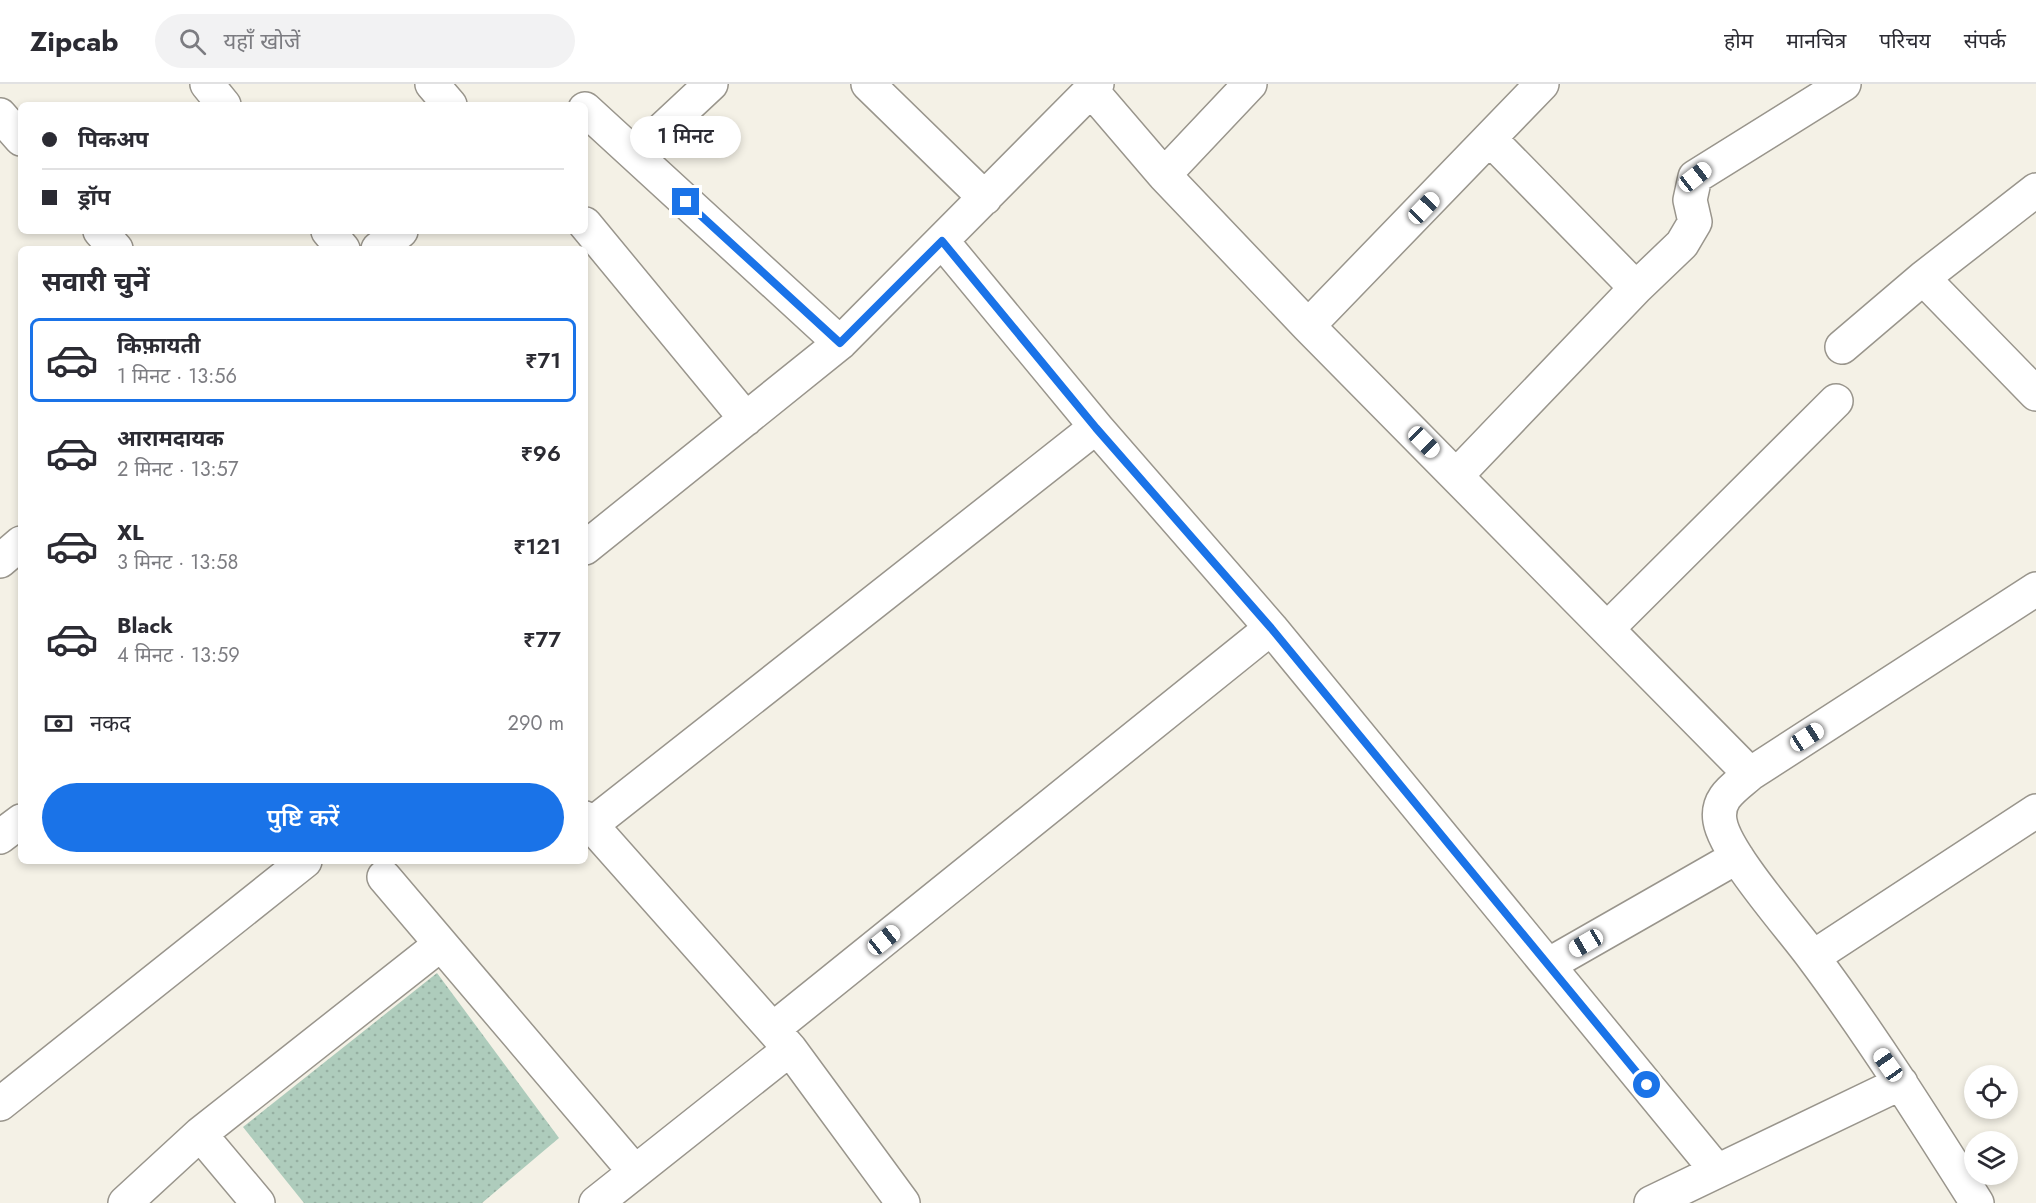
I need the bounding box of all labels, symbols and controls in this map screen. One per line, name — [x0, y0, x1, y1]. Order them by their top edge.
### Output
search box — [155, 14, 575, 68]
text: Zipcab — [30, 21, 119, 62]
icon: search — [176, 25, 209, 58]
text: यहाँ खोजें — [224, 25, 300, 57]
text: होम — [1724, 26, 1753, 56]
text: मानचित्र — [1786, 26, 1846, 56]
text: परिचय — [1879, 26, 1931, 56]
text: संपर्क — [1964, 26, 2006, 56]
callout: 1 मिनट — [630, 115, 742, 157]
text: 1 मिनट — [657, 122, 714, 151]
text: पिकअप — [78, 123, 149, 155]
car — [1675, 159, 1715, 195]
text: ड्रॉप — [78, 181, 111, 213]
route end — [672, 188, 699, 215]
car — [1405, 189, 1443, 227]
text: सवारी चुनें — [42, 262, 149, 301]
text: किफ़ायती — [117, 329, 201, 361]
icon: car — [45, 333, 99, 387]
text: ₹71 — [525, 344, 561, 376]
text: 1 मिनट · 13:56 — [117, 362, 237, 391]
text: आरामदायक — [117, 422, 224, 454]
car — [1405, 423, 1443, 461]
icon: car — [45, 426, 99, 480]
text: ₹96 — [520, 437, 561, 469]
text: 2 मिनट · 13:57 — [117, 455, 238, 484]
text: XL — [117, 516, 144, 548]
icon: car — [45, 519, 99, 573]
text: ₹121 — [513, 530, 561, 562]
text: 3 मिनट · 13:58 — [117, 548, 238, 577]
text: Black — [117, 609, 173, 641]
icon: car — [45, 612, 99, 666]
text: ₹77 — [523, 623, 561, 655]
text: 4 मिनट · 13:59 — [117, 641, 240, 670]
icon: cash — [42, 707, 75, 740]
text: नकद — [90, 707, 131, 739]
text: 290 m — [508, 709, 564, 738]
car — [1787, 720, 1827, 754]
button: पुष्टि करें — [42, 783, 564, 852]
car — [864, 922, 904, 958]
car — [1566, 926, 1606, 960]
car — [1870, 1045, 1906, 1085]
map controls — [1964, 1065, 2018, 1185]
button: locate — [1964, 1065, 2018, 1119]
route start — [1633, 1071, 1660, 1098]
button: layers — [1964, 1131, 2018, 1185]

